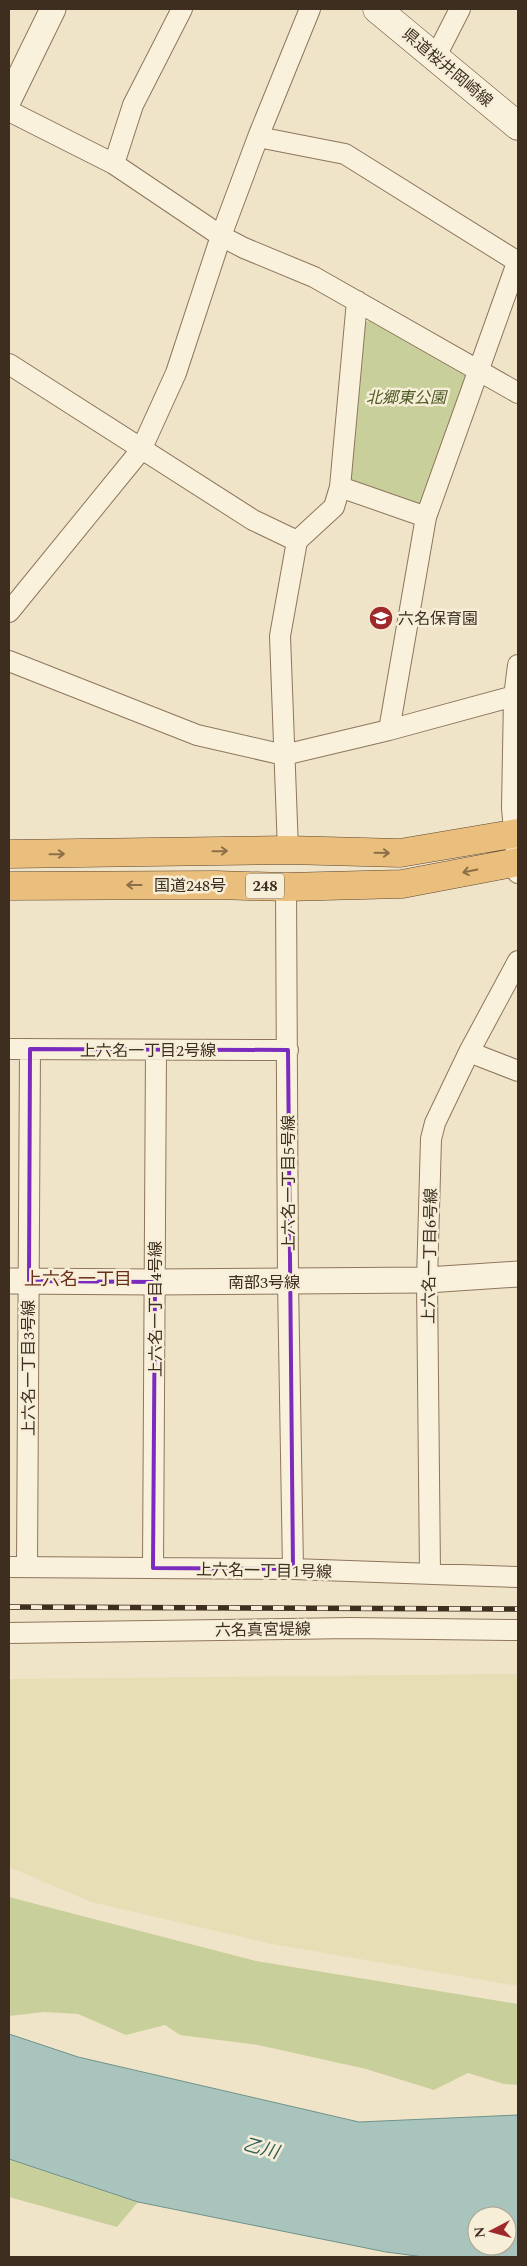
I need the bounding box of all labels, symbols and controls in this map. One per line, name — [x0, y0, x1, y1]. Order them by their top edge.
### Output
street label: 県道桜井岡崎線 — [397, 23, 498, 113]
park label: 北郷東公園 — [366, 386, 448, 410]
school or university icon: 六名保育園 — [368, 605, 394, 631]
place label: 六名保育園 — [398, 607, 478, 631]
one-way arrow — [212, 847, 228, 856]
one-way arrow — [374, 848, 390, 858]
one-way arrow — [49, 849, 65, 859]
one-way arrow — [463, 866, 479, 876]
street label: 国道248号 — [154, 874, 226, 898]
road number: 248 — [246, 874, 284, 898]
one-way arrow — [126, 880, 142, 890]
street label: 上六名一丁目2号線 — [80, 1039, 216, 1063]
street label: 上六名一丁目5号線 — [277, 1115, 301, 1251]
street label: 上六名一丁目6号線 — [417, 1188, 443, 1324]
street label: 上六名一丁目4号線 — [144, 1241, 168, 1377]
district label: 上六名一丁目 — [24, 1266, 132, 1293]
street label: 南部3号線 — [228, 1271, 300, 1295]
street label: 上六名一丁目3号線 — [17, 1300, 41, 1436]
street label: 上六名一丁目1号線 — [196, 1558, 332, 1584]
street label: 六名真宮堤線 — [215, 1617, 311, 1643]
water label: 乙川 — [240, 2131, 284, 2167]
north arrow — [467, 2206, 517, 2256]
text: N — [469, 2226, 491, 2239]

